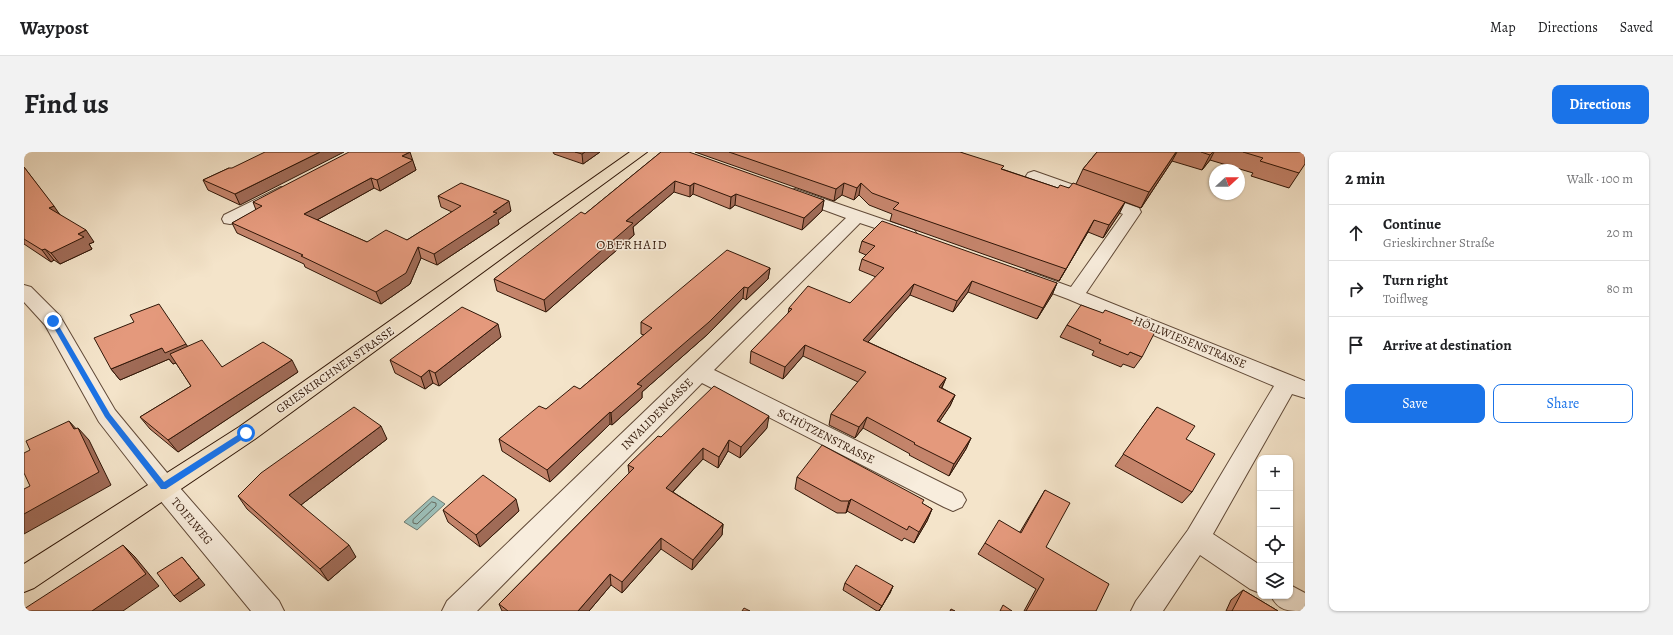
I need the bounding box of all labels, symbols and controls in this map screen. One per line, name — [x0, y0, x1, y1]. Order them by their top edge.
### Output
text: Waypost — [20, 15, 89, 41]
text: Map — [1490, 18, 1516, 37]
text: Directions — [1538, 18, 1598, 37]
text: Saved — [1620, 18, 1653, 37]
text: Find us — [24, 85, 109, 123]
button: Directions — [1552, 85, 1649, 124]
north arrow — [1209, 164, 1245, 200]
text: 2 min — [1345, 167, 1385, 190]
text: Walk · 100 m — [1567, 170, 1633, 187]
text: Continue — [1383, 214, 1441, 234]
icon: ahead — [1345, 222, 1367, 244]
text: 20 m — [1607, 224, 1633, 241]
text: Grieskirchner Straße — [1383, 234, 1495, 251]
district label: OBERHAID — [596, 236, 668, 253]
text: Turn right — [1383, 270, 1448, 290]
icon: right — [1345, 278, 1367, 300]
text: 80 m — [1606, 280, 1633, 297]
text: Toiflweg — [1383, 290, 1428, 307]
route end — [44, 312, 62, 330]
street label: HÖLLWIESENSTRASSE — [1131, 312, 1249, 372]
street label: GRIESKIRCHNER STRASSE — [273, 323, 397, 417]
icon: arrive — [1345, 334, 1367, 356]
text: Arrive at destination — [1383, 335, 1512, 355]
street label: INVALIDENGASSE — [617, 374, 697, 454]
button: Save — [1345, 384, 1485, 423]
button: Share — [1493, 384, 1633, 423]
street label: SCHÜTZENSTRASSE — [775, 405, 877, 467]
route start — [237, 424, 255, 442]
map controls — [1257, 455, 1293, 599]
button: + — [1257, 455, 1293, 491]
button: − — [1257, 491, 1293, 527]
street label: TOIFLWEG — [168, 494, 216, 548]
button: locate — [1257, 527, 1293, 563]
button: layers — [1257, 563, 1293, 599]

